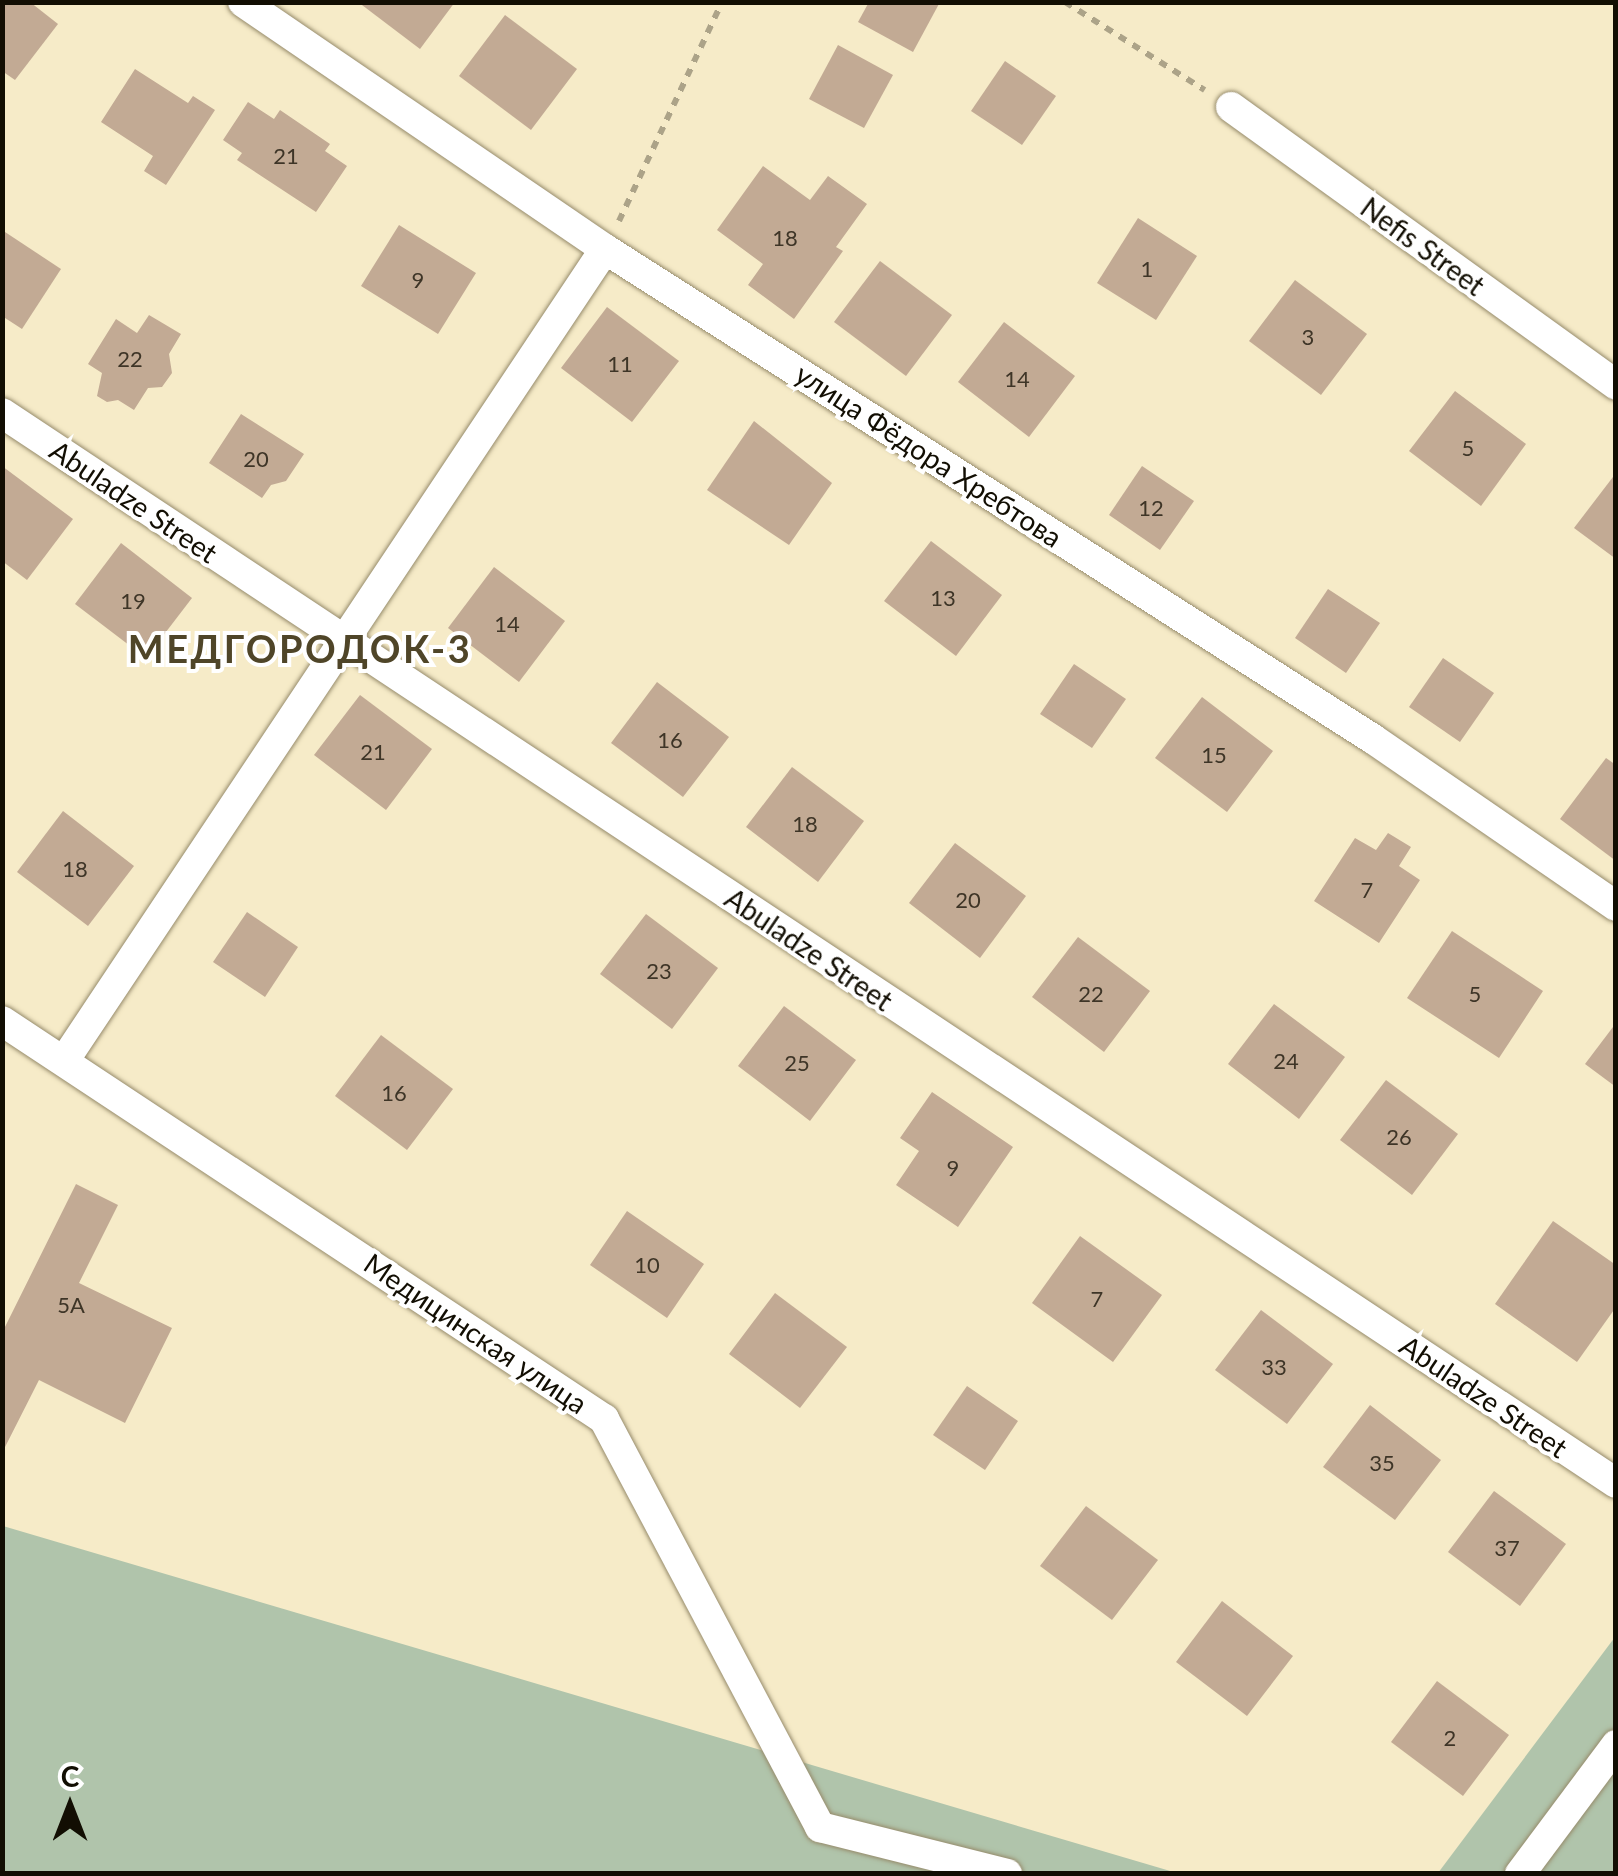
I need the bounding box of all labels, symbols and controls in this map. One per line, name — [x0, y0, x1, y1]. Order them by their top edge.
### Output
house number: 21 — [273, 143, 299, 169]
street label: Nefis Street — [1355, 190, 1491, 302]
house number: 18 — [772, 225, 798, 251]
house number: 1 — [1141, 256, 1153, 282]
house number: 9 — [412, 267, 424, 293]
house number: 3 — [1302, 324, 1314, 350]
house number: 22 — [117, 346, 143, 372]
house number: 11 — [607, 351, 633, 377]
street label: улица Фёдора Хребтова — [789, 356, 1069, 554]
house number: 14 — [1004, 366, 1030, 392]
street label: Abuladze Street — [44, 433, 224, 569]
house number: 5 — [1462, 435, 1474, 461]
house number: 20 — [243, 446, 269, 472]
house number: 12 — [1138, 495, 1164, 521]
house number: 13 — [930, 585, 956, 611]
house number: 19 — [120, 588, 146, 614]
house number: 14 — [494, 611, 520, 637]
district label: МЕДГОРОДОК-3 — [128, 626, 472, 672]
house number: 16 — [657, 727, 683, 753]
house number: 21 — [360, 739, 386, 765]
house number: 15 — [1201, 742, 1227, 768]
house number: 18 — [792, 811, 818, 837]
house number: 18 — [62, 856, 88, 882]
house number: 7 — [1361, 877, 1373, 903]
street label: Abuladze Street — [719, 881, 899, 1017]
house number: 20 — [955, 887, 981, 913]
house number: 23 — [646, 958, 672, 984]
house number: 22 — [1078, 981, 1104, 1007]
house number: 5 — [1469, 981, 1481, 1007]
house number: 24 — [1273, 1048, 1299, 1074]
house number: 25 — [784, 1050, 810, 1076]
house number: 16 — [381, 1080, 407, 1106]
house number: 26 — [1386, 1124, 1412, 1150]
house number: 9 — [947, 1155, 959, 1181]
street label: Медицинская улица — [358, 1246, 594, 1420]
house number: 10 — [634, 1252, 660, 1278]
house number: 7 — [1091, 1286, 1103, 1312]
house number: 5А — [57, 1292, 85, 1318]
street label: Abuladze Street — [1394, 1328, 1574, 1464]
house number: 33 — [1261, 1354, 1287, 1380]
house number: 35 — [1369, 1450, 1395, 1476]
house number: 37 — [1494, 1535, 1520, 1561]
house number: 2 — [1444, 1725, 1456, 1751]
north arrow — [20, 1756, 120, 1856]
text: С — [61, 1759, 79, 1793]

